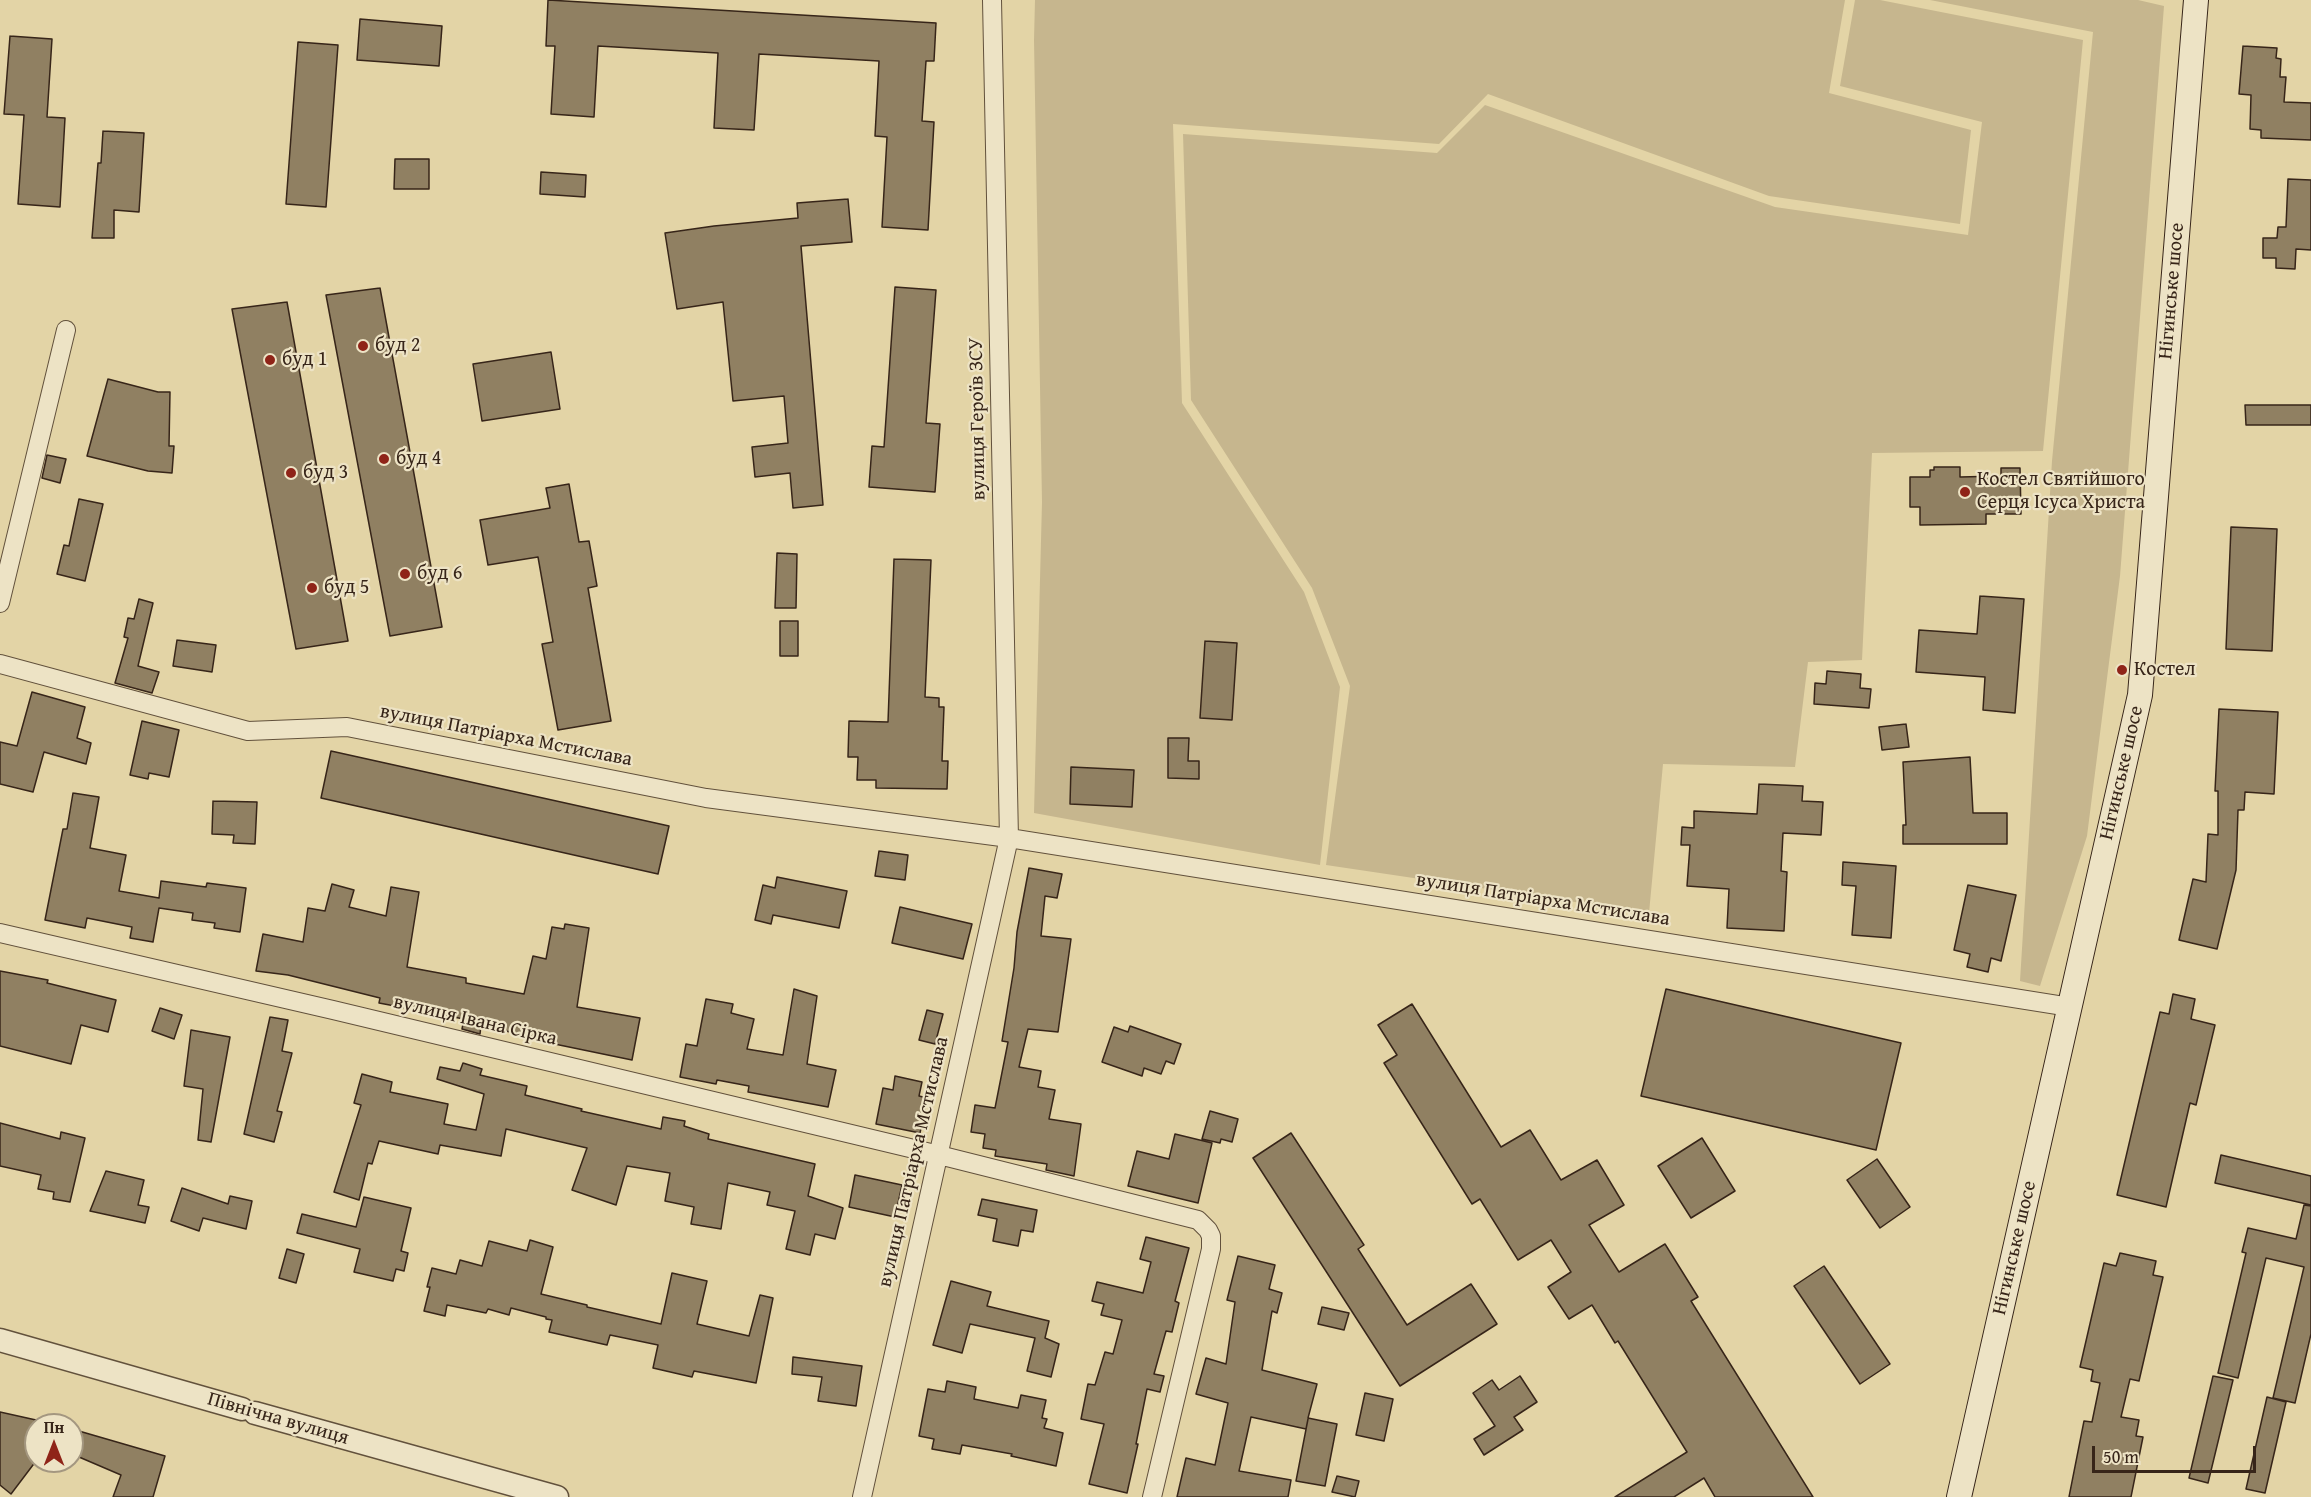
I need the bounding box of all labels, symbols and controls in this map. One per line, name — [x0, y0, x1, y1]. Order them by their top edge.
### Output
street label: Нігинське шосе — [2154, 222, 2190, 360]
place label: буд 2 — [375, 334, 420, 358]
street label: вулиця Героїв ЗСУ — [965, 338, 991, 500]
marker: буд 2 — [356, 339, 370, 353]
place label: буд 1 — [282, 348, 327, 372]
marker: буд 1 — [263, 353, 277, 367]
place label: буд 4 — [396, 447, 441, 471]
marker: буд 4 — [377, 452, 391, 466]
place label: буд 3 — [303, 461, 348, 485]
marker: буд 3 — [284, 466, 298, 480]
place label: Костел Святійшого Серця Ісуса Христа — [1977, 468, 2145, 515]
marker: Костел Святійшого Серця Ісуса Христа — [1958, 485, 1972, 499]
place label: буд 6 — [417, 562, 462, 586]
marker: буд 6 — [398, 567, 412, 581]
place label: буд 5 — [324, 576, 369, 600]
marker: буд 5 — [305, 581, 319, 595]
place label: Костел — [2134, 658, 2195, 682]
marker: Костел — [2115, 663, 2129, 677]
street label: вулиця Патріарха Мстислава — [378, 700, 634, 772]
street label: Нігинське шосе — [2095, 704, 2149, 842]
street label: вулиця Патріарха Мстислава — [1414, 868, 1672, 932]
street label: вулиця Івана Сірка — [391, 991, 559, 1051]
street label: вулиця Патріарха Мстислава — [873, 1034, 955, 1290]
street label: Нігинське шосе — [1988, 1179, 2042, 1317]
street label: Північна вулиця — [204, 1387, 352, 1451]
north arrow — [24, 1413, 84, 1473]
text: Пн — [44, 1415, 64, 1439]
scale bar — [2095, 1434, 2258, 1472]
text: 50 m — [2103, 1443, 2139, 1470]

